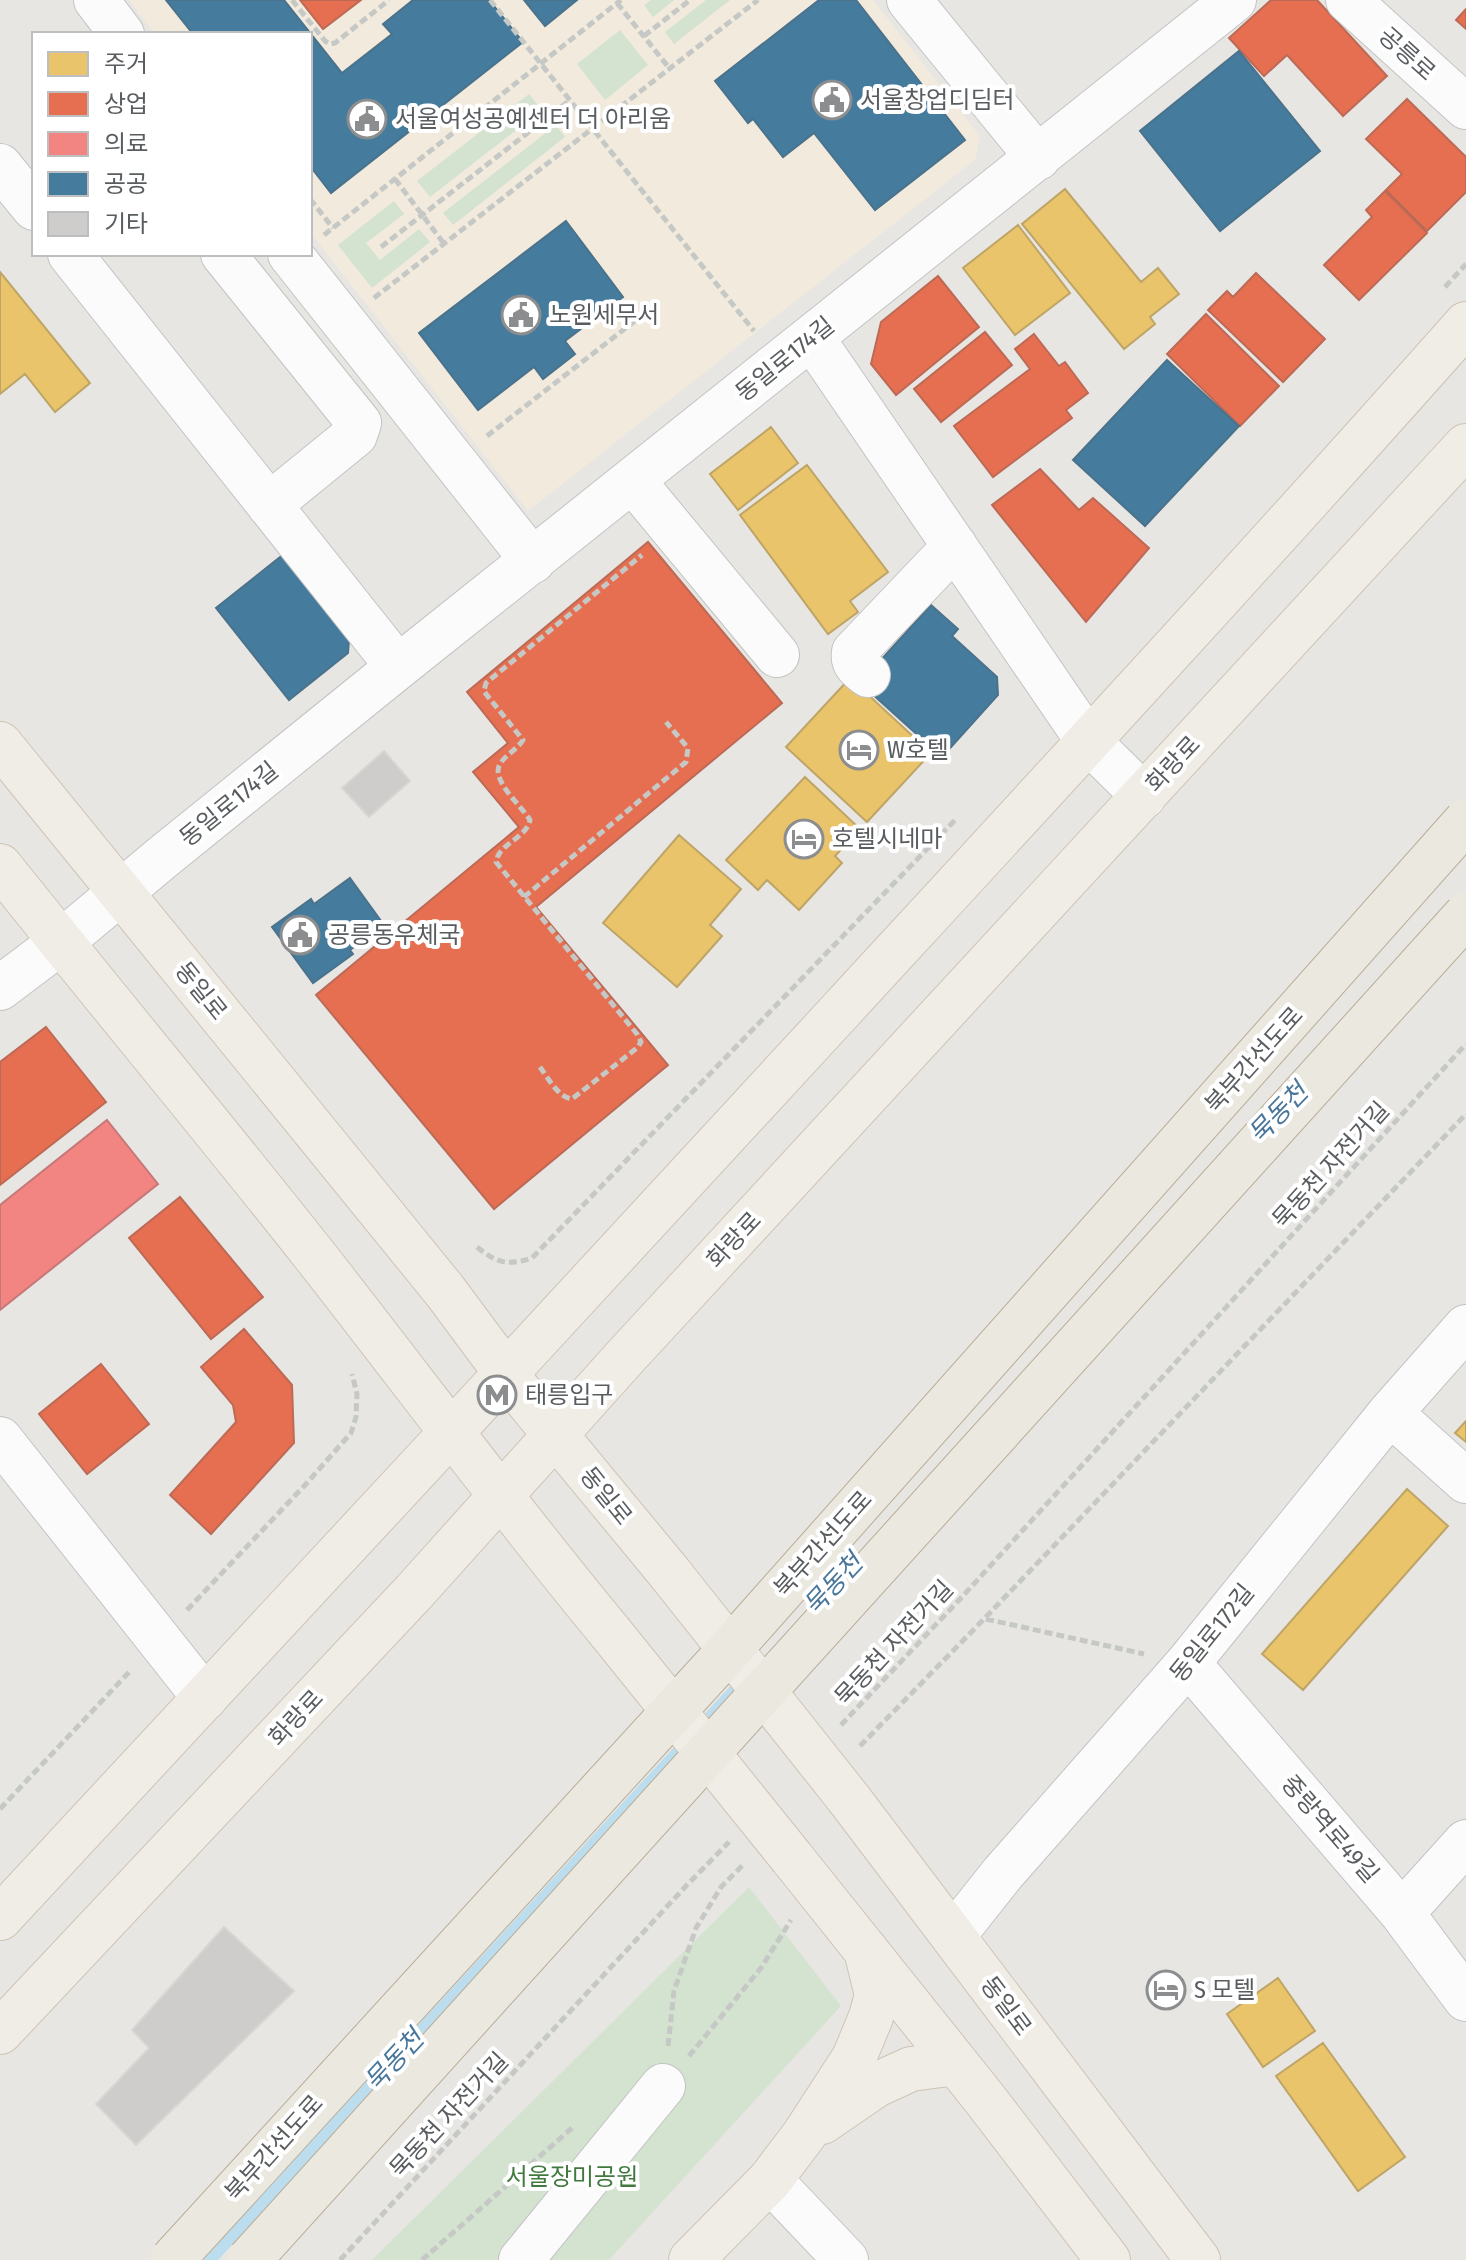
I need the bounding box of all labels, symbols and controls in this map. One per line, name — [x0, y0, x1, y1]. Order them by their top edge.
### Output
street label: 공릉로 — [1373, 21, 1441, 87]
legend — [32, 32, 312, 256]
text: 주거 — [104, 50, 148, 78]
public building icon: 서울창업디딤터 — [811, 79, 853, 121]
place label: 서울창업디딤터 — [860, 86, 1015, 114]
text: 상업 — [104, 90, 148, 118]
public building icon: 서울여성공예센터 더 아리움 — [346, 98, 388, 140]
place label: 서울여성공예센터 더 아리움 — [395, 105, 671, 133]
text: 의료 — [104, 130, 148, 158]
text: 공공 — [104, 170, 148, 198]
text: 기타 — [104, 210, 148, 238]
public building icon: 노원세무서 — [500, 294, 542, 336]
place label: 노원세무서 — [549, 301, 659, 329]
street label: 동일로174길 — [730, 311, 840, 407]
hotel icon: W호텔 — [838, 729, 880, 771]
street label: 화랑로 — [1140, 730, 1206, 798]
place label: W호텔 — [887, 736, 949, 764]
street label: 동일로174길 — [174, 756, 284, 852]
hotel icon: 호텔시네마 — [783, 818, 825, 860]
place label: 호텔시네마 — [832, 825, 942, 853]
public building icon: 공릉동우체국 — [279, 914, 321, 956]
place label: 공릉동우체국 — [328, 921, 460, 949]
street label: 동일로 — [169, 956, 233, 1026]
street label: 북부간선도로 — [1199, 1001, 1309, 1119]
water label: 묵동천 — [1242, 1075, 1317, 1150]
street label: 묵동천 자전거길 — [1267, 1096, 1395, 1234]
street label: 화랑로 — [701, 1206, 767, 1274]
metro station icon: 태릉입구 — [476, 1374, 518, 1416]
place label: 태릉입구 — [525, 1381, 613, 1409]
street label: 동일로 — [574, 1461, 638, 1531]
street label: 북부간선도로 — [768, 1485, 878, 1603]
water label: 묵동천 — [798, 1545, 871, 1621]
street label: 묵동천 자전거길 — [829, 1575, 959, 1711]
street label: 동일로172길 — [1164, 1578, 1260, 1688]
street label: 화랑로 — [263, 1684, 329, 1752]
street label: 중랑역로49길 — [1276, 1770, 1384, 1888]
hotel icon: S 모텔 — [1145, 1969, 1187, 2011]
street label: 동일로 — [975, 1971, 1037, 2041]
place label: S 모텔 — [1194, 1976, 1256, 2004]
water label: 묵동천 — [359, 2021, 432, 2097]
street label: 묵동천 자전거길 — [384, 2047, 514, 2183]
street label: 북부간선도로 — [219, 2089, 329, 2207]
park label: 서울장미공원 — [506, 2163, 638, 2191]

